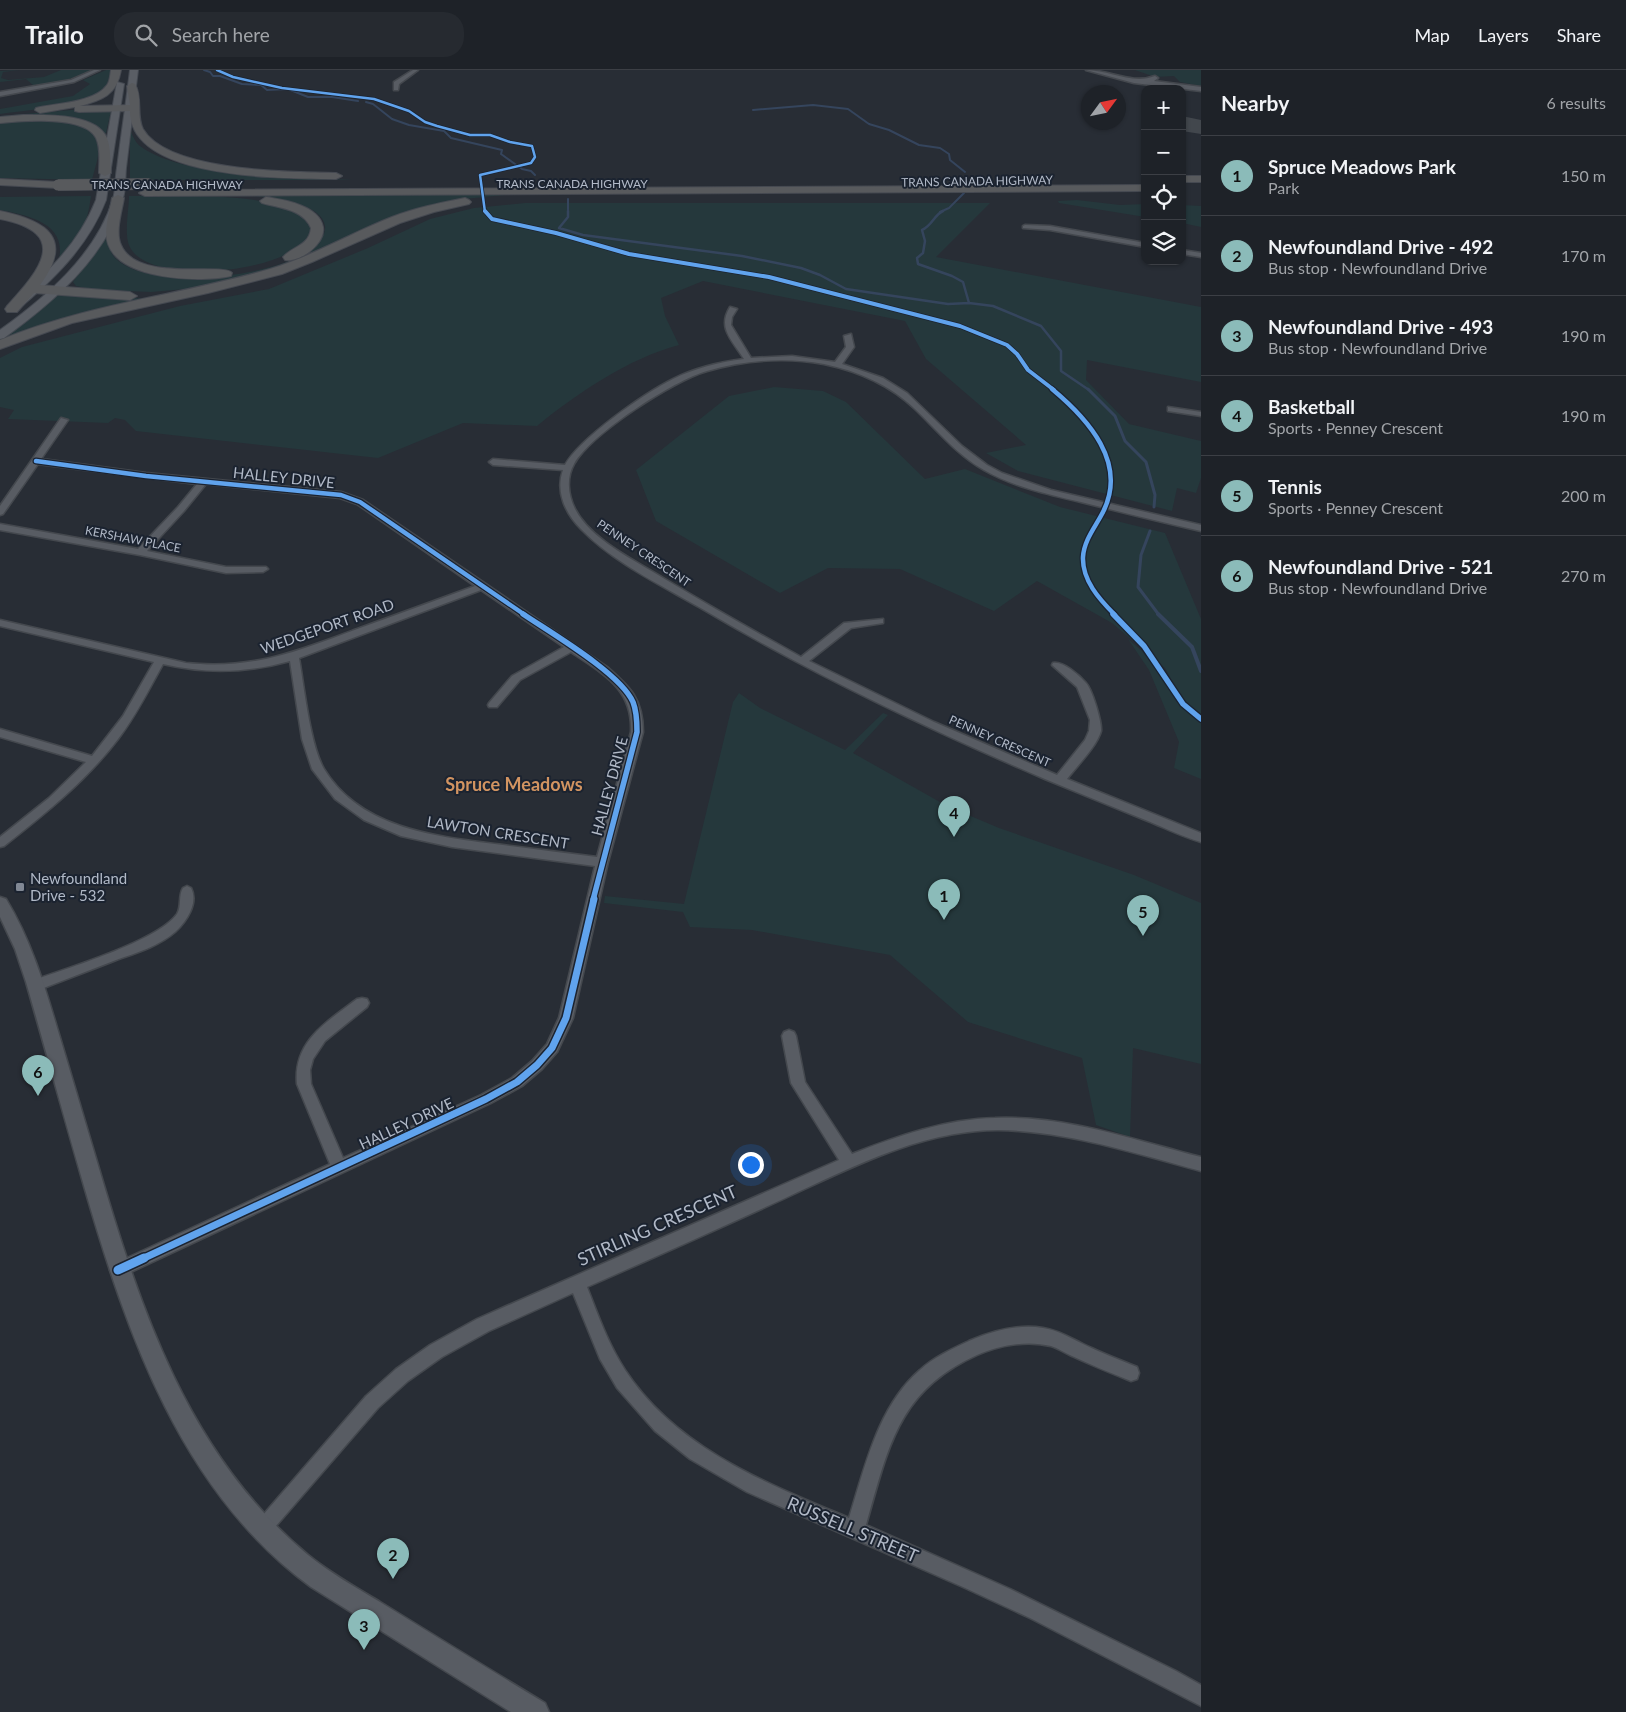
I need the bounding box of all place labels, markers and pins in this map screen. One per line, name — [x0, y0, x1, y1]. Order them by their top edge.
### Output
pin: 4 — [938, 796, 970, 837]
place label: Newfoundland Drive - 532 — [30, 869, 127, 904]
pin: 1 — [928, 879, 960, 920]
marker: Newfoundland Drive - 532 — [14, 881, 26, 893]
pin: 5 — [1127, 895, 1159, 936]
pin: 6 — [22, 1055, 54, 1096]
pin: 2 — [377, 1538, 409, 1579]
pin: 3 — [348, 1609, 380, 1650]

